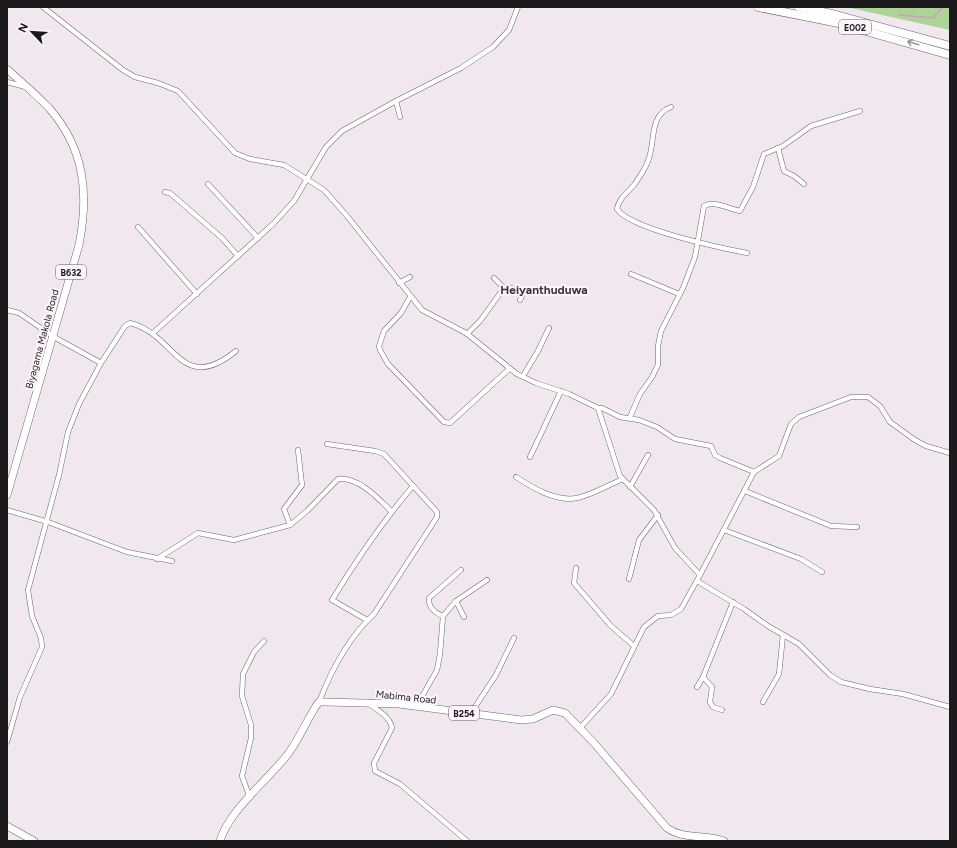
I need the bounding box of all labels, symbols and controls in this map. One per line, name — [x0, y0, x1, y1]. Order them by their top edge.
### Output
north arrow — [12, 12, 52, 52]
road number: E002 — [839, 20, 871, 34]
text: N — [16, 21, 31, 35]
one-way arrow — [906, 39, 919, 46]
road number: B632 — [56, 265, 86, 279]
district label: Heiyanthuduwa — [500, 283, 588, 297]
street label: Biyagama Makola Road — [22, 288, 62, 390]
street label: Mabima Road — [375, 687, 437, 707]
road number: B254 — [449, 706, 479, 720]

